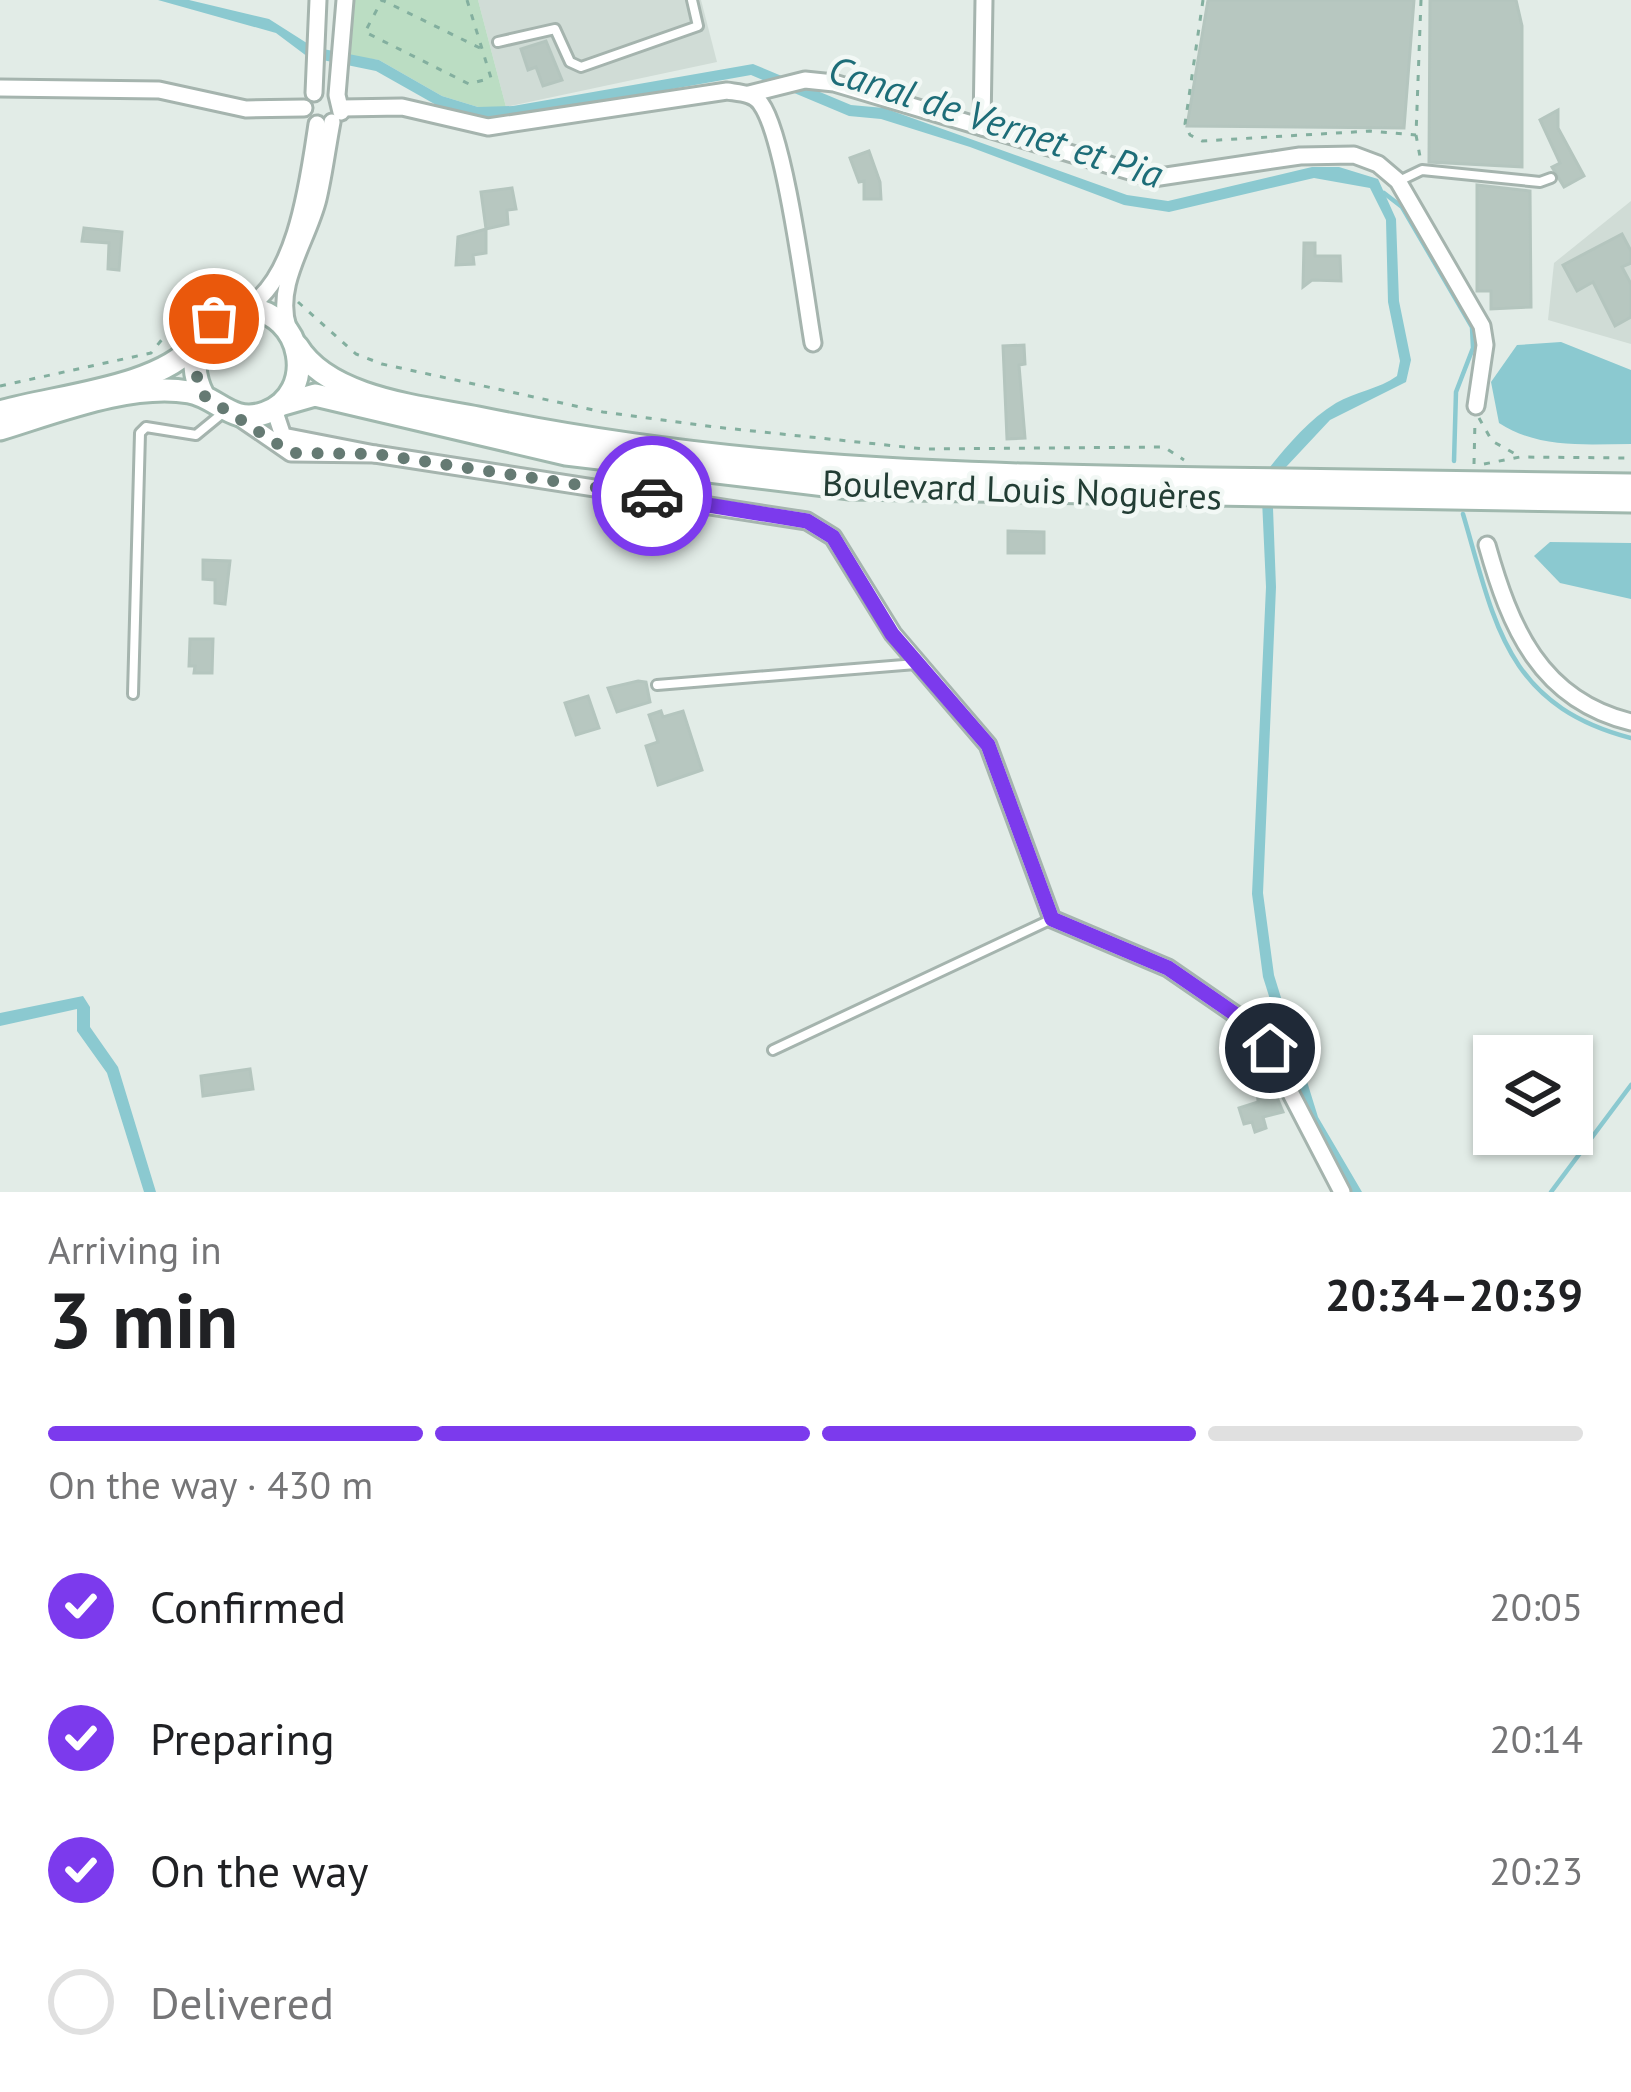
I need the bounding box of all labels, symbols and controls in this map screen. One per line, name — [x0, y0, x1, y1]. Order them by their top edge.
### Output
water label: Canal de Vernet et Pia — [822, 43, 1170, 199]
pin — [163, 268, 265, 370]
icon: bag — [181, 286, 247, 352]
courier — [592, 436, 712, 556]
street label: Boulevard Louis Noguères — [821, 459, 1223, 519]
icon: car — [619, 463, 685, 529]
pin — [1219, 997, 1321, 1099]
icon: home — [1237, 1015, 1303, 1081]
map controls — [1473, 1035, 1593, 1155]
button: layers — [1473, 1035, 1593, 1155]
text: Arriving in — [48, 1224, 222, 1275]
text: 20:34–20:39 — [1325, 1265, 1583, 1323]
text: 3 min — [48, 1269, 238, 1370]
text: On the way · 430 m — [48, 1459, 373, 1510]
icon: check — [48, 1573, 114, 1639]
text: Confirmed — [150, 1577, 346, 1635]
text: 20:05 — [1489, 1581, 1583, 1632]
icon: check — [48, 1705, 114, 1771]
text: Preparing — [150, 1709, 335, 1767]
text: 20:14 — [1489, 1713, 1583, 1764]
icon: check — [48, 1837, 114, 1903]
text: On the way — [150, 1841, 369, 1899]
text: 20:23 — [1489, 1845, 1583, 1896]
text: Delivered — [150, 1973, 334, 2031]

